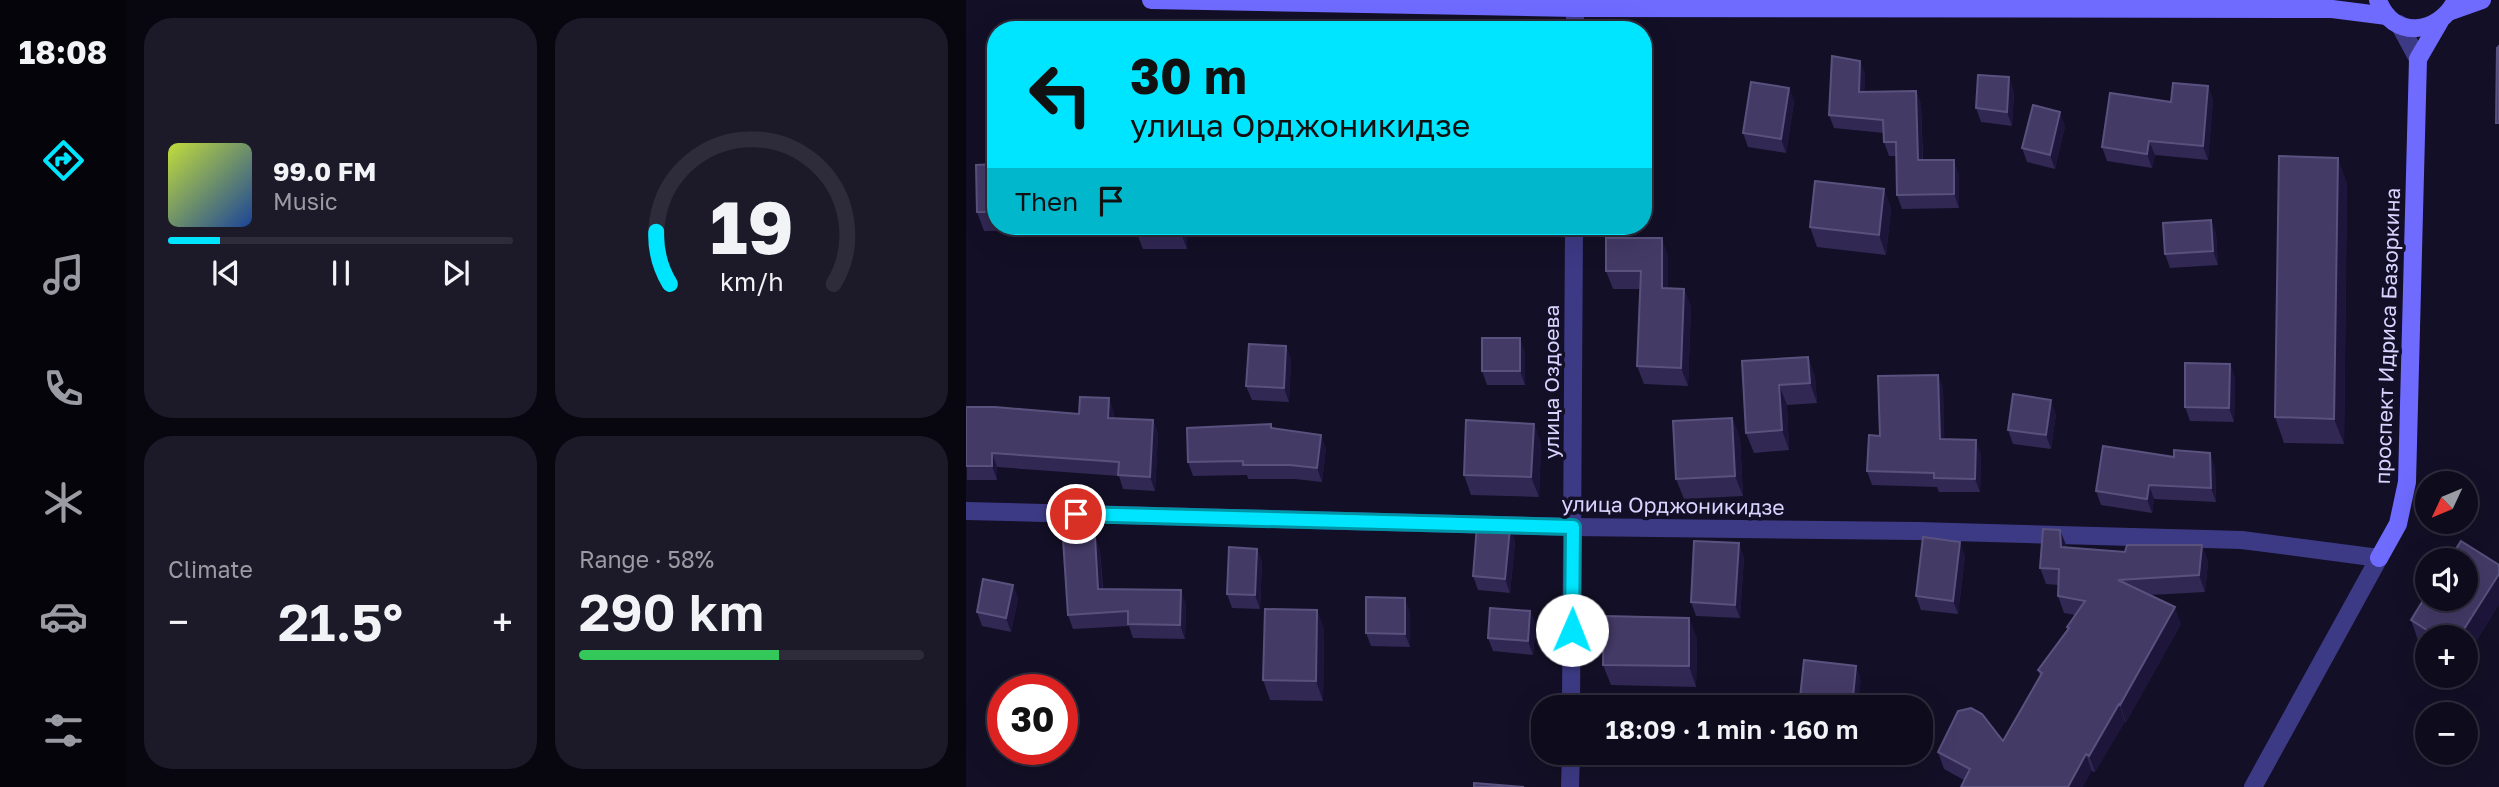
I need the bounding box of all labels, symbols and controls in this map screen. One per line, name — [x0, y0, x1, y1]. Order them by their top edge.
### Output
text: 18:08 — [19, 33, 107, 71]
text: 30 m — [1130, 46, 1247, 105]
icon: left — [1015, 49, 1106, 140]
text: улица Орджоникидзе — [1130, 106, 1470, 144]
icon: directions — [39, 136, 88, 185]
text: 99.0 FM — [273, 156, 376, 187]
icon: arrive — [1092, 182, 1130, 220]
text: 19 — [710, 183, 793, 270]
text: Then — [1015, 186, 1078, 217]
text: Music — [273, 187, 338, 215]
street label: проспект Идриса Базоркина — [2369, 187, 2405, 485]
icon: music — [39, 250, 88, 299]
icon: previous — [207, 254, 245, 292]
icon: pause — [322, 254, 360, 292]
icon: next — [437, 254, 475, 292]
text: km/h — [720, 266, 783, 297]
street label: улица Оздоева — [1538, 305, 1564, 459]
icon: phone — [39, 364, 88, 413]
north arrow — [2415, 471, 2478, 534]
map controls — [2415, 471, 2478, 765]
icon: climate — [39, 478, 88, 527]
pin — [1046, 484, 1106, 544]
street label: улица Орджоникидзе — [1561, 490, 1785, 520]
icon: arrive — [1057, 495, 1095, 533]
text: Range · 58% — [579, 545, 714, 573]
button: sound — [2415, 548, 2478, 611]
text: Climate — [168, 555, 253, 583]
text: 290 km — [579, 580, 764, 642]
text: 21.5° — [278, 590, 403, 652]
icon: car — [39, 592, 88, 641]
position arrow — [1535, 593, 1609, 667]
text: − — [168, 599, 189, 644]
text: + — [492, 599, 513, 644]
button: + — [2415, 625, 2478, 688]
speed limit sign: 30 — [987, 674, 1078, 765]
button: − — [2415, 702, 2478, 765]
icon: filters — [39, 706, 88, 755]
text: 18:09 · 1 min · 160 m — [1606, 714, 1858, 745]

